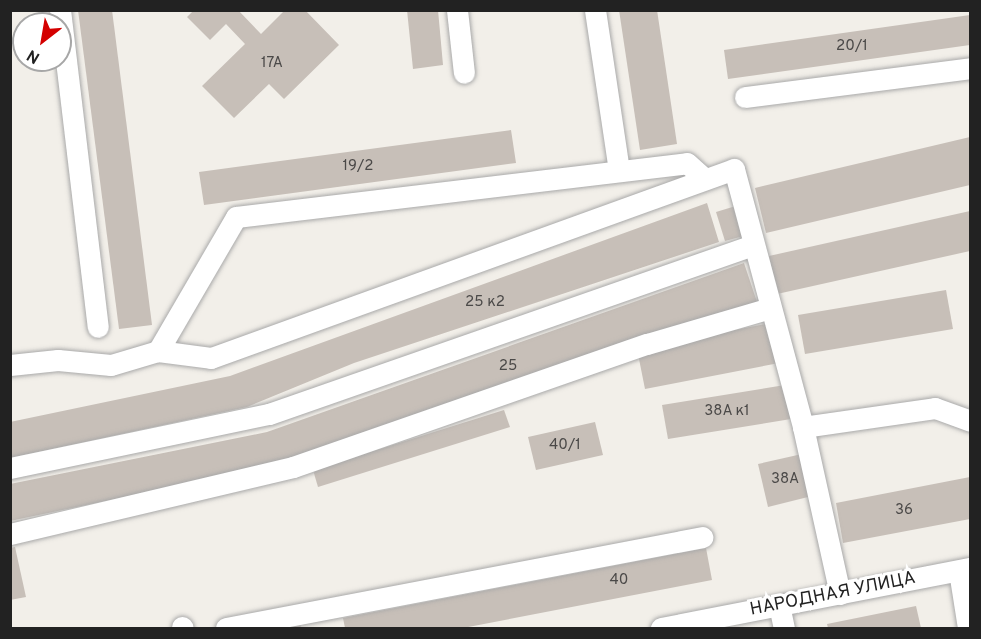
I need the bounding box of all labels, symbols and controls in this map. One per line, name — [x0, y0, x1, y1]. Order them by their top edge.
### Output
north arrow — [12, 12, 72, 72]
house number: 20/1 — [836, 38, 868, 56]
text: N — [24, 44, 44, 67]
house number: 17А — [261, 55, 283, 73]
house number: 19/2 — [342, 158, 374, 176]
house number: 25 к2 — [465, 294, 505, 312]
house number: 25 — [499, 358, 517, 376]
house number: 38А к1 — [704, 403, 750, 421]
house number: 40/1 — [549, 437, 581, 455]
house number: 38А — [771, 471, 799, 489]
house number: 36 — [895, 502, 913, 520]
street label: НАРОДНАЯ УЛИЦА — [748, 568, 918, 622]
house number: 40 — [610, 572, 628, 590]

